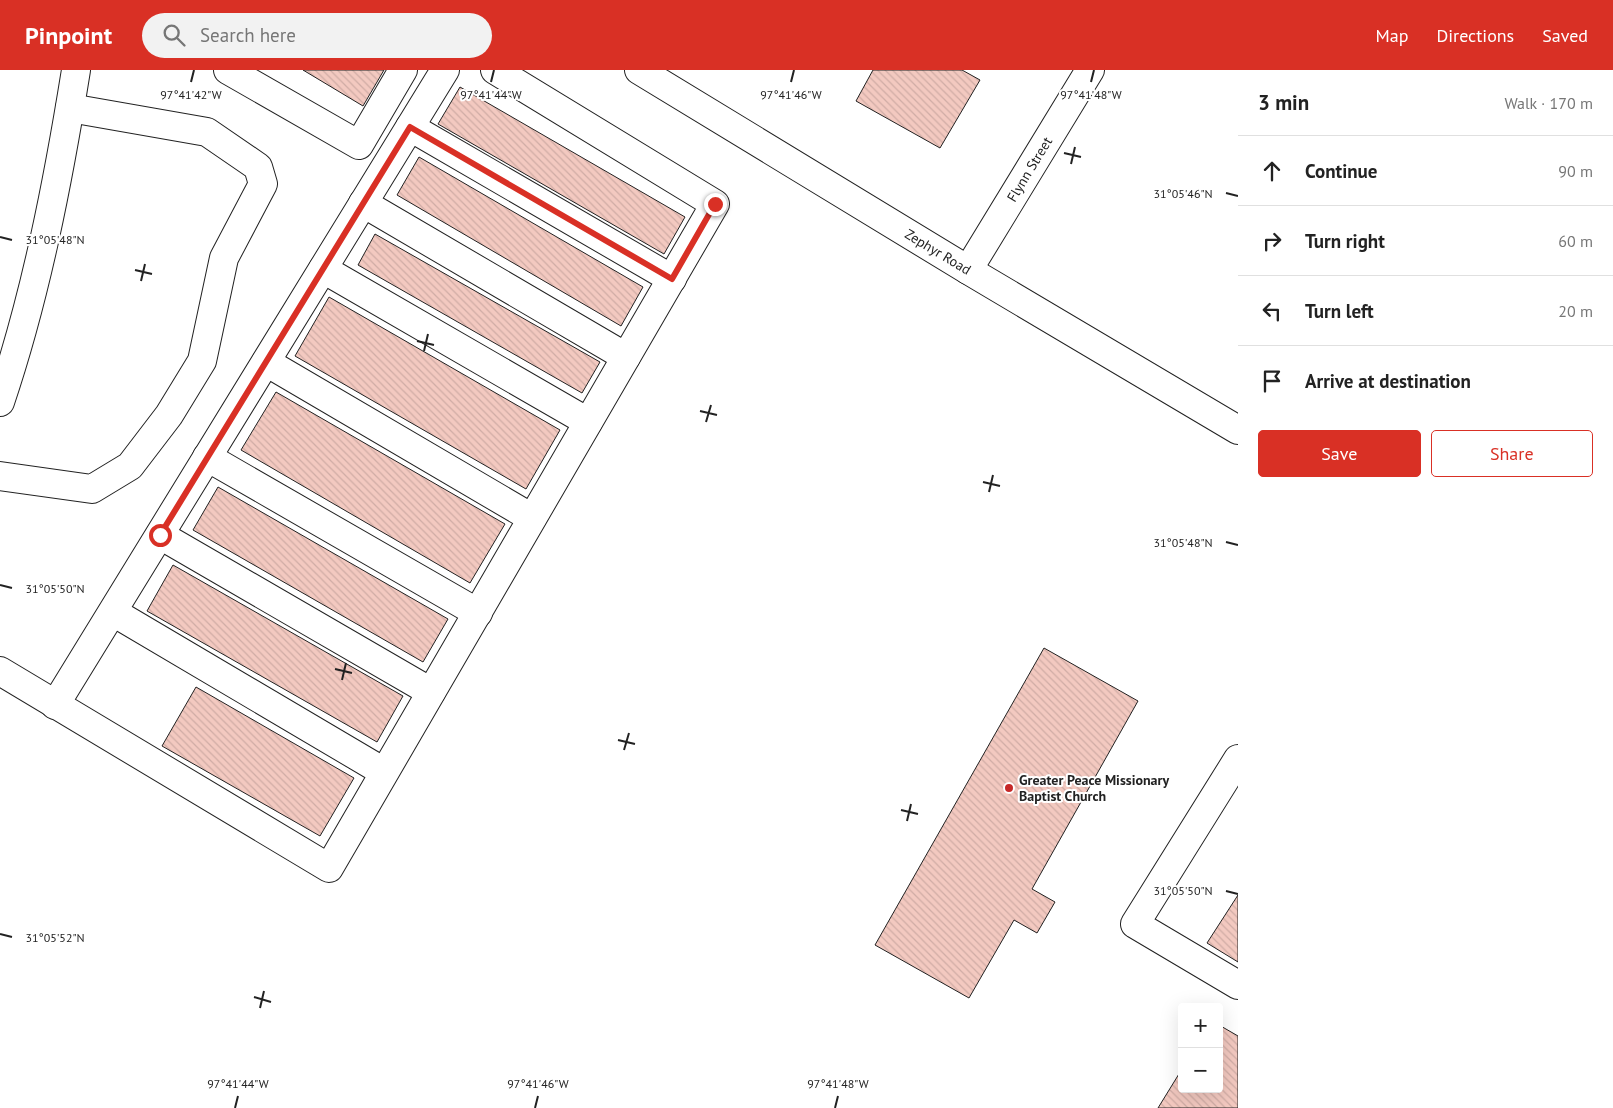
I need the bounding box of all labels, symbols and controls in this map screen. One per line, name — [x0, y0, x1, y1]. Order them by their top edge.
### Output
search box — [142, 13, 492, 58]
text: Pinpoint — [25, 20, 112, 51]
icon: search — [160, 21, 188, 49]
text: Search here — [200, 23, 296, 47]
text: Map — [1376, 24, 1408, 47]
text: Directions — [1436, 24, 1514, 47]
text: Saved — [1542, 24, 1588, 47]
text: 97°41'42"W — [160, 87, 222, 102]
text: 97°41'44"W — [460, 87, 522, 102]
text: 97°41'46"W — [760, 87, 822, 102]
text: 97°41'48"W — [1060, 87, 1122, 102]
text: 3 min — [1258, 89, 1309, 116]
text: Walk · 170 m — [1504, 93, 1593, 113]
street label: Flynn Street — [1003, 133, 1056, 205]
icon: ahead — [1258, 157, 1286, 185]
text: Continue — [1305, 159, 1377, 183]
text: 90 m — [1558, 161, 1593, 181]
text: 31°05'46"N — [1153, 186, 1213, 201]
route end — [704, 193, 727, 216]
street label: Zephyr Road — [902, 225, 974, 279]
icon: right — [1258, 227, 1286, 255]
text: Turn right — [1305, 229, 1385, 253]
text: 60 m — [1558, 231, 1593, 251]
text: 31°05'48"N — [25, 232, 85, 247]
icon: left — [1258, 297, 1286, 325]
text: Turn left — [1305, 299, 1374, 323]
text: 20 m — [1558, 301, 1593, 321]
icon: arrive — [1258, 367, 1286, 395]
text: Arrive at destination — [1305, 369, 1471, 393]
button: Save — [1258, 430, 1421, 477]
button: Share — [1431, 430, 1593, 477]
route start — [149, 524, 172, 547]
text: 31°05'48"N — [1153, 535, 1213, 550]
text: 31°05'50"N — [25, 581, 85, 596]
place label: Greater Peace Missionary Baptist Church — [1019, 771, 1169, 805]
marker: Greater Peace Missionary Baptist Church — [1003, 782, 1015, 794]
text: 31°05'50"N — [1153, 883, 1213, 898]
text: 31°05'52"N — [25, 930, 85, 945]
map controls — [1178, 1003, 1223, 1093]
button: + — [1178, 1003, 1223, 1048]
button: − — [1178, 1048, 1223, 1093]
text: 97°41'44"W — [207, 1076, 269, 1091]
text: 97°41'46"W — [507, 1076, 569, 1091]
text: 97°41'48"W — [807, 1076, 869, 1091]

